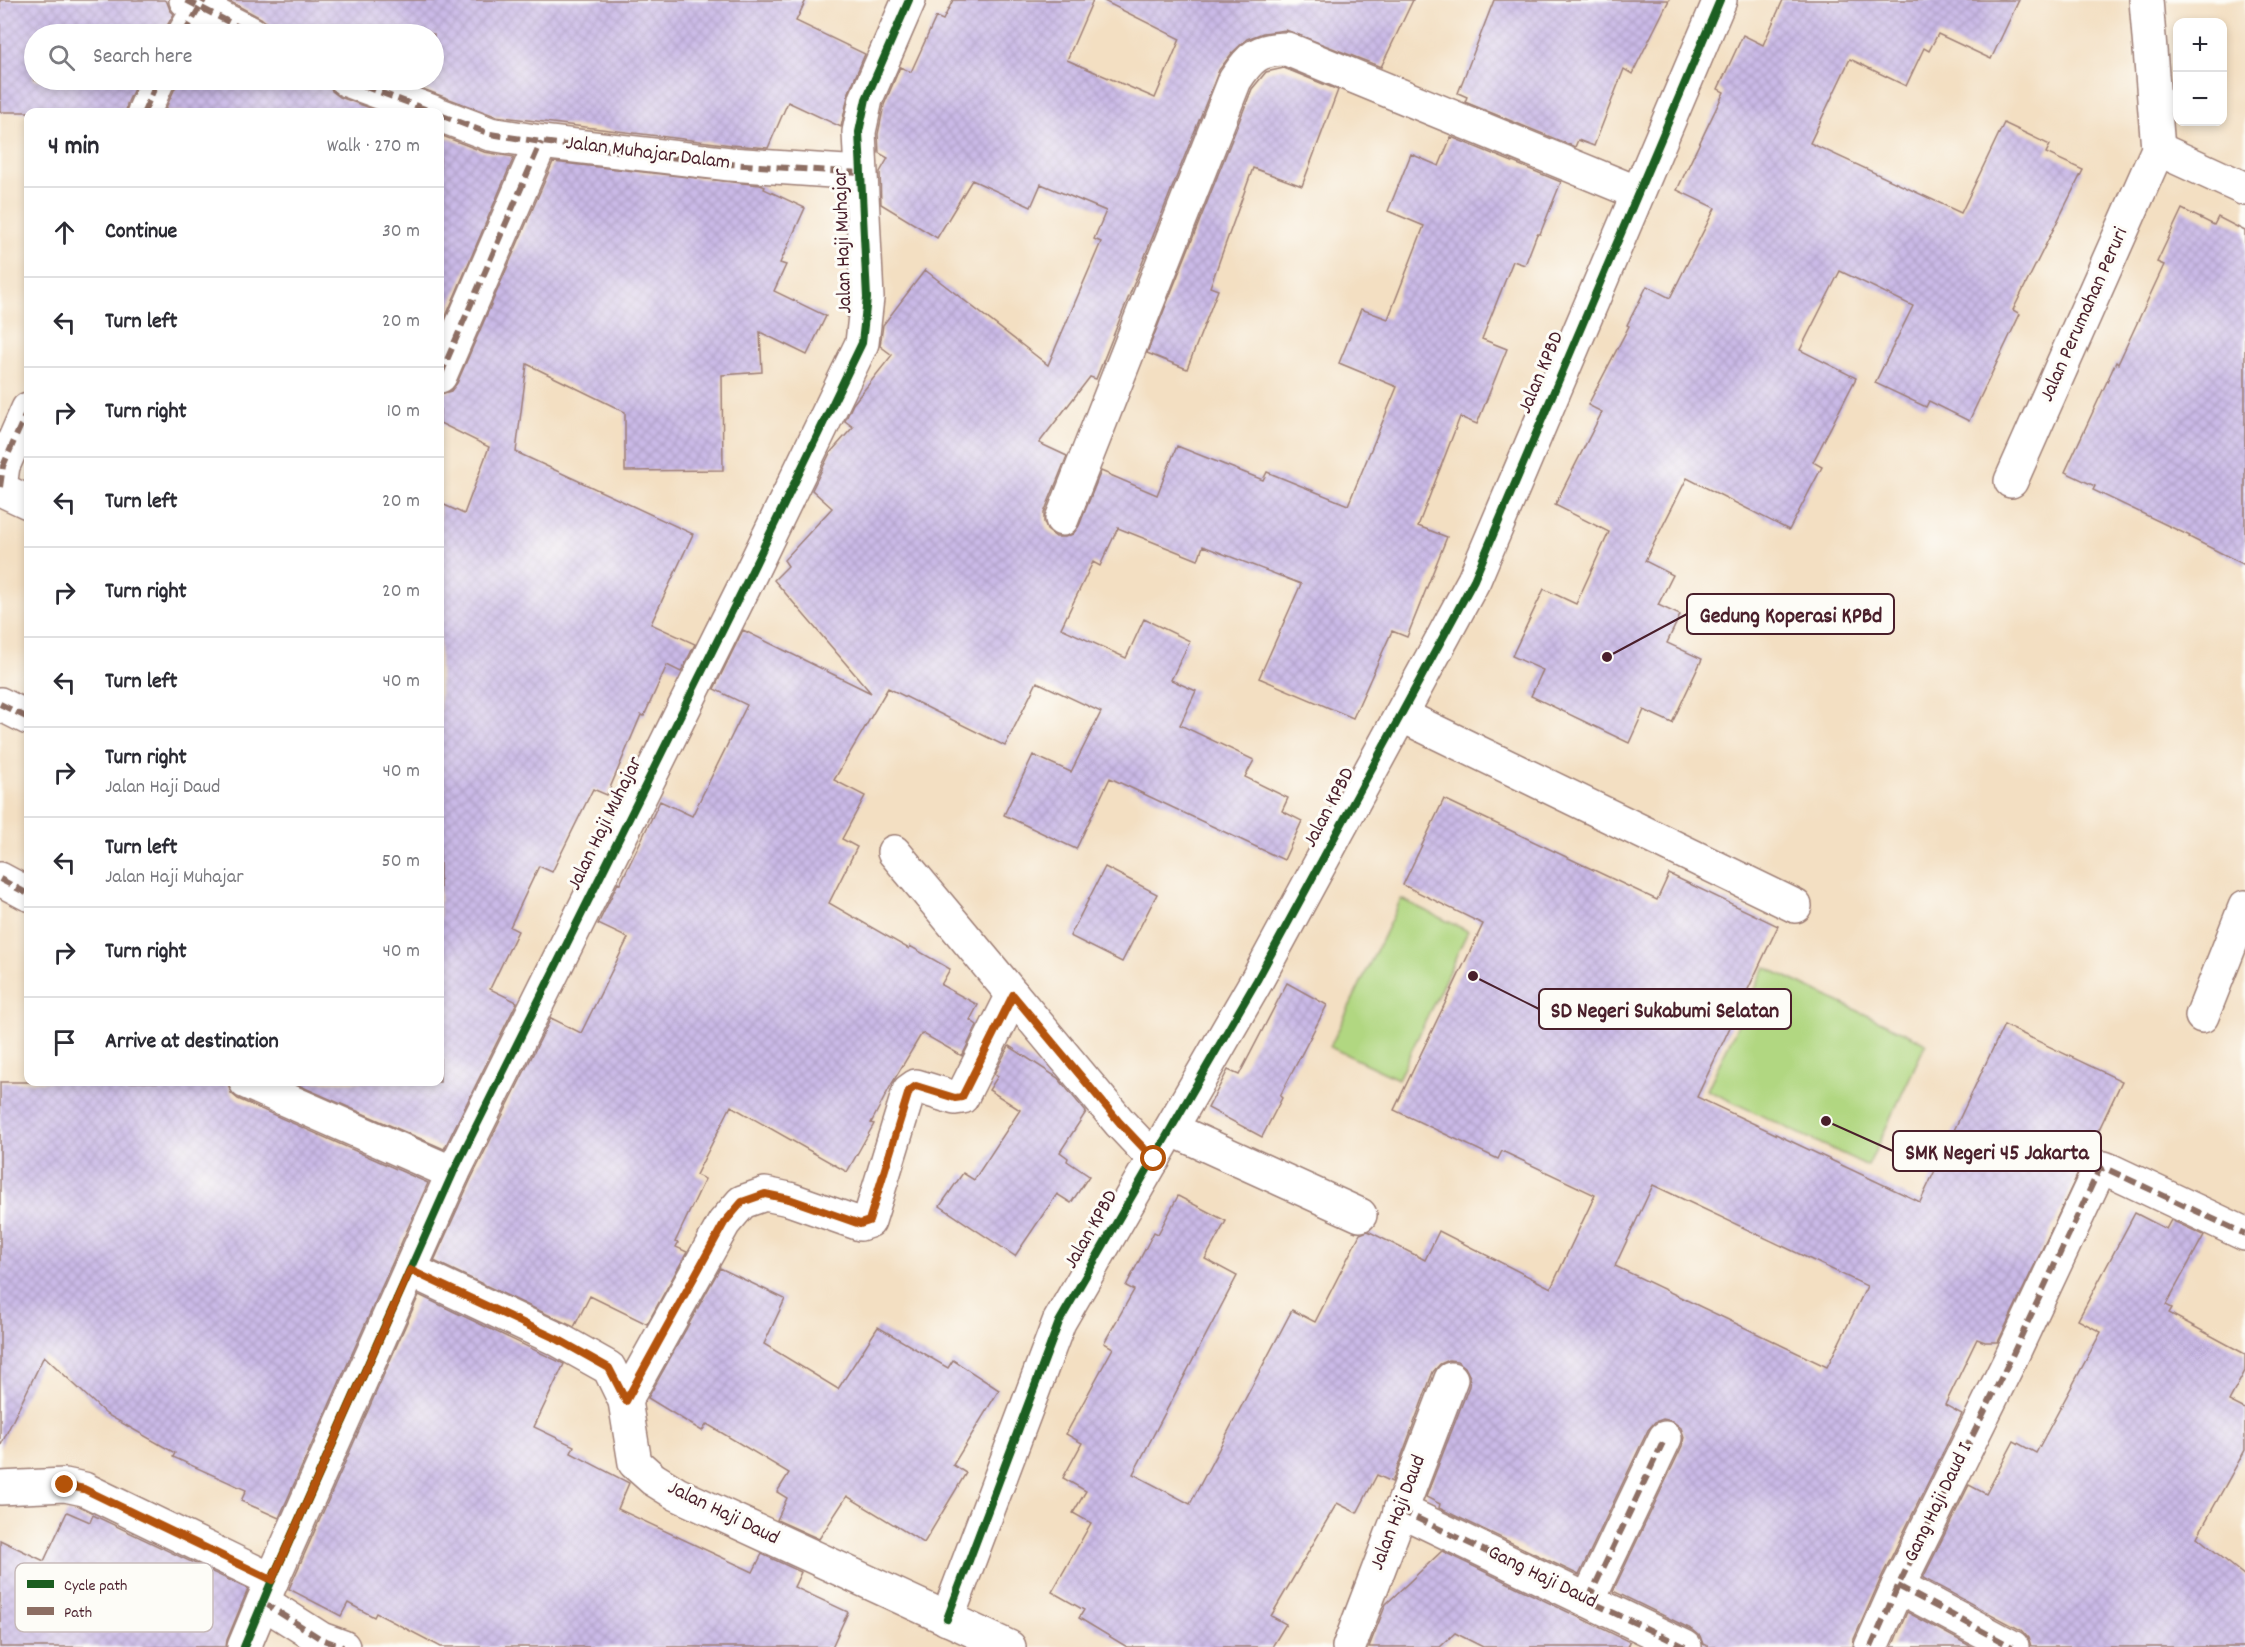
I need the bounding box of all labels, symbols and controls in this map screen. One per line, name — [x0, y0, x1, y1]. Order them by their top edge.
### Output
map controls — [2173, 18, 2227, 126]
button: + — [2173, 18, 2227, 72]
search box — [24, 24, 444, 90]
icon: search — [45, 41, 78, 74]
text: Search here — [93, 42, 192, 73]
button: − — [2173, 72, 2227, 126]
text: 4 min — [48, 129, 99, 166]
street label: Jalan Muhajar Dalam — [564, 129, 732, 179]
text: Walk · 270 m — [327, 133, 420, 161]
street label: Jalan Haji Muhajar — [826, 168, 862, 314]
icon: ahead — [48, 216, 81, 249]
text: Continue — [105, 217, 177, 248]
text: 30 m — [382, 218, 420, 246]
street label: Jalan Perumahan Peruri — [2033, 223, 2137, 407]
icon: left — [48, 306, 81, 339]
text: Turn left — [105, 307, 177, 338]
text: 20 m — [382, 308, 420, 336]
street label: Jalan KPBD — [1511, 327, 1573, 419]
icon: right — [48, 396, 81, 429]
text: Turn right — [105, 397, 187, 428]
text: 10 m — [386, 398, 420, 426]
icon: left — [48, 486, 81, 519]
text: Turn left — [105, 487, 177, 518]
text: 20 m — [382, 488, 420, 516]
icon: right — [48, 576, 81, 609]
text: Turn right — [105, 577, 187, 608]
text: 20 m — [382, 578, 420, 606]
callout: Gedung Koperasi KPBd — [1687, 594, 1894, 634]
text: Gedung Koperasi KPBd — [1700, 602, 1882, 633]
icon: left — [48, 666, 81, 699]
text: Turn left — [105, 667, 177, 698]
text: 40 m — [382, 668, 420, 696]
text: Turn right — [105, 743, 187, 774]
street label: Jalan Haji Muhajar — [561, 752, 651, 896]
icon: right — [48, 756, 81, 789]
text: 40 m — [382, 758, 420, 786]
street label: Jalan KPBD — [1296, 762, 1364, 853]
text: Jalan Haji Daud — [105, 774, 220, 802]
text: Turn left — [105, 833, 177, 864]
icon: left — [48, 846, 81, 879]
text: 50 m — [382, 848, 420, 876]
text: Jalan Haji Muhajar — [105, 864, 244, 892]
icon: right — [48, 936, 81, 969]
text: Turn right — [105, 937, 187, 968]
text: 40 m — [382, 938, 420, 966]
callout: SD Negeri Sukabumi Selatan — [1539, 989, 1791, 1029]
text: SD Negeri Sukabumi Selatan — [1551, 997, 1779, 1028]
icon: arrive — [48, 1026, 81, 1059]
text: Arrive at destination — [105, 1027, 279, 1058]
callout: SMK Negeri 45 Jakarta — [1893, 1131, 2101, 1171]
text: SMK Negeri 45 Jakarta — [1905, 1139, 2089, 1170]
route start — [1140, 1145, 1166, 1171]
street label: Jalan KPBD — [1057, 1185, 1127, 1275]
street label: Gang Haji Daud I — [1897, 1438, 1981, 1568]
street label: Jalan Haji Daud — [1363, 1451, 1435, 1575]
route end — [51, 1471, 77, 1497]
street label: Jalan Haji Daud — [662, 1474, 784, 1554]
street label: Gang Haji Daud — [1482, 1539, 1602, 1617]
legend — [15, 1563, 213, 1632]
text: Cycle path — [64, 1575, 127, 1598]
text: Path — [64, 1602, 92, 1625]

